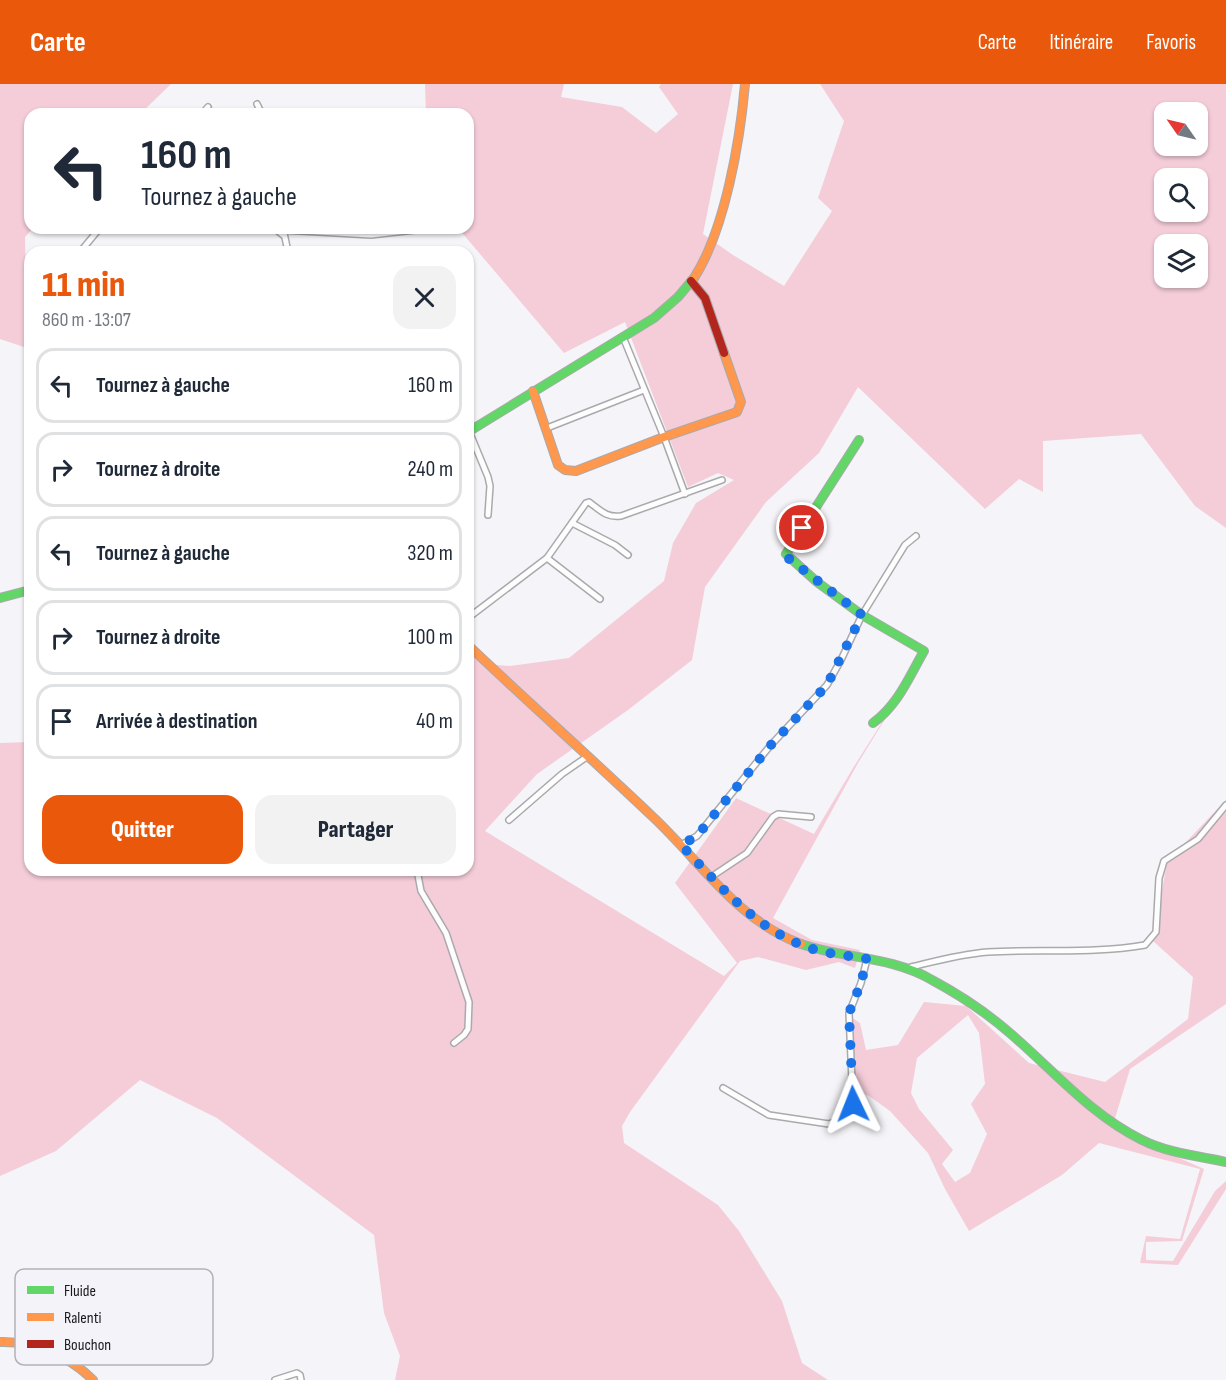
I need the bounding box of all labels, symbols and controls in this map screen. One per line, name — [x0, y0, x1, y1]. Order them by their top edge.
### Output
text: Carte — [30, 26, 86, 59]
text: Carte — [978, 30, 1017, 55]
text: Itinéraire — [1050, 30, 1113, 55]
text: Favoris — [1146, 30, 1196, 55]
north arrow — [1154, 102, 1208, 156]
map controls — [1154, 102, 1208, 288]
text: 160 m — [141, 130, 232, 181]
icon: left — [42, 132, 120, 210]
button: search — [1154, 168, 1208, 222]
text: Tournez à gauche — [141, 181, 297, 213]
button: layers — [1154, 234, 1208, 288]
text: 11 min — [42, 264, 125, 307]
button: close — [393, 266, 456, 329]
text: 860 m · 13:07 — [42, 308, 131, 332]
icon: left — [45, 369, 78, 402]
text: Tournez à gauche — [96, 372, 230, 399]
text: 160 m — [408, 372, 453, 399]
icon: right — [45, 453, 78, 486]
text: Tournez à droite — [96, 456, 221, 483]
text: 240 m — [407, 456, 453, 483]
pin — [776, 502, 827, 553]
icon: arrive — [785, 511, 818, 544]
icon: left — [45, 537, 78, 570]
text: Tournez à gauche — [96, 540, 230, 567]
text: 320 m — [407, 540, 453, 567]
icon: right — [45, 621, 78, 654]
text: Tournez à droite — [96, 624, 221, 651]
text: 100 m — [408, 624, 453, 651]
icon: arrive — [45, 705, 78, 738]
text: Arrivée à destination — [96, 708, 258, 735]
text: 40 m — [416, 708, 453, 735]
button: Quitter — [42, 795, 243, 864]
button: Partager — [255, 795, 456, 864]
position arrow — [821, 1072, 885, 1136]
legend — [15, 1269, 213, 1365]
text: Fluide — [64, 1282, 96, 1301]
text: Ralenti — [64, 1309, 102, 1328]
text: Bouchon — [64, 1336, 111, 1355]

